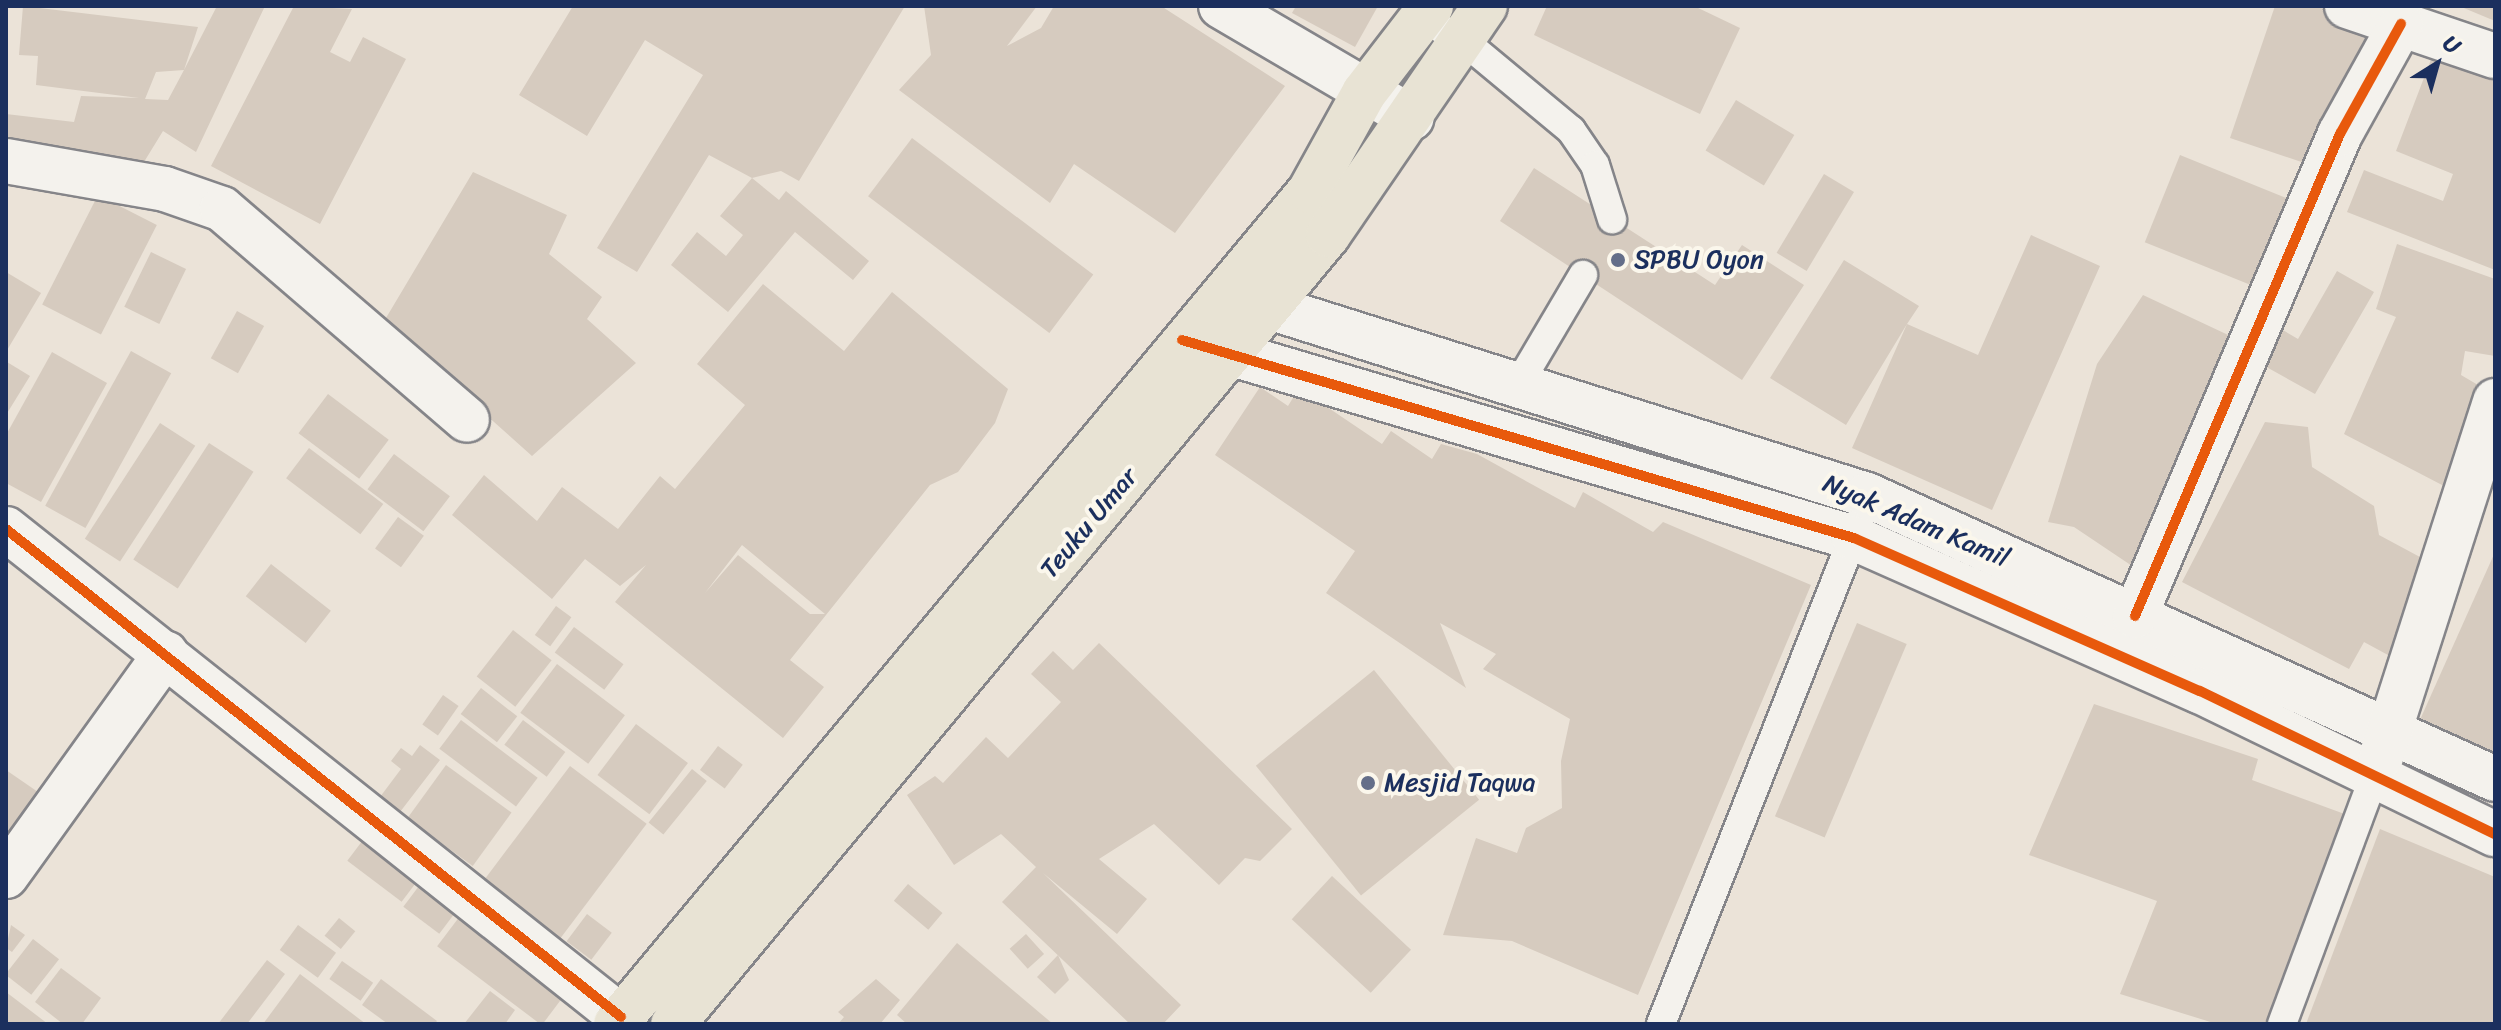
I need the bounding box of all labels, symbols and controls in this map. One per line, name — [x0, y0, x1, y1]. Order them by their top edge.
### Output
north arrow — [2397, 24, 2477, 104]
text: U — [2434, 24, 2469, 64]
place label: SPBU Oyon — [1634, 244, 1764, 276]
marker: SPBU Oyon — [1609, 251, 1627, 269]
street label: Teuku Umar — [1034, 461, 1144, 585]
street label: Nyak Adam Kamil — [1818, 468, 2014, 574]
place label: Mesjid Taqwa — [1384, 767, 1535, 799]
marker: Mesjid Taqwa — [1359, 774, 1377, 792]

